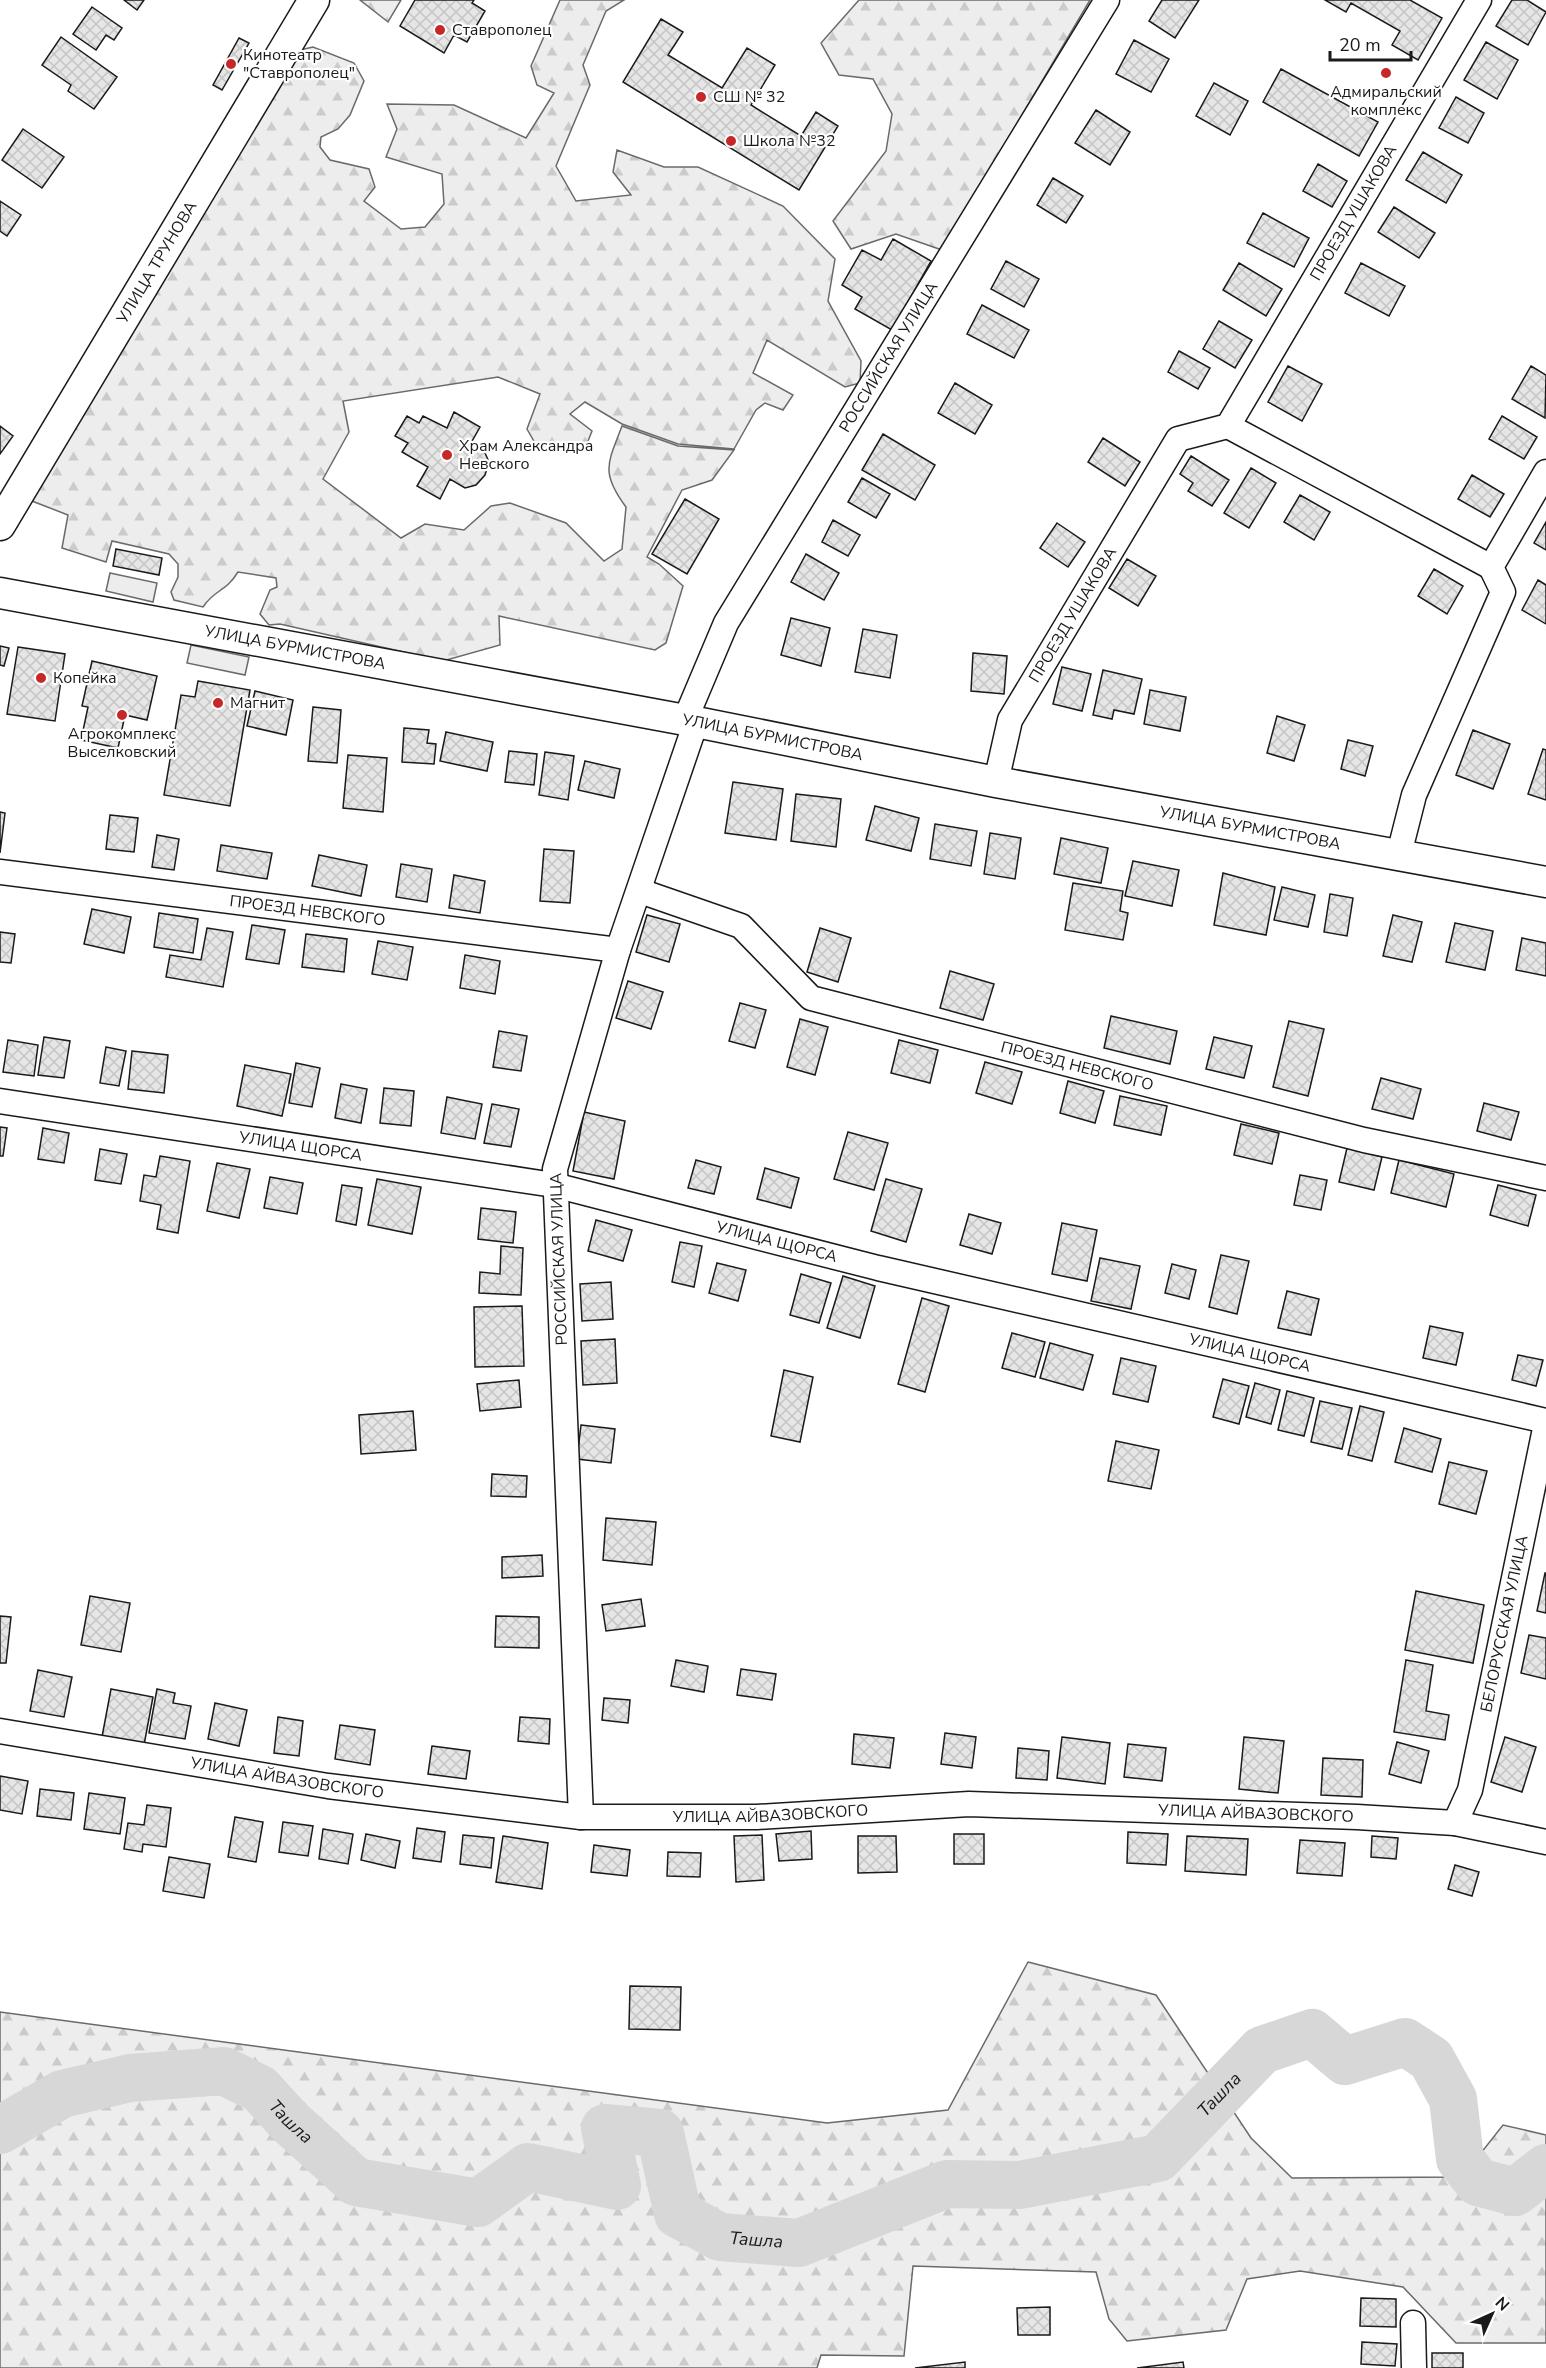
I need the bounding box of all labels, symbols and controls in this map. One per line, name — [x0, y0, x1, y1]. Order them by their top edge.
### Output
place label: Ставрополец — [452, 19, 552, 41]
marker: Ставрополец — [433, 23, 447, 37]
scale bar — [1330, 24, 1411, 62]
text: 20 m — [1339, 33, 1381, 57]
place label: Кинотеатр "Ставрополец" — [243, 44, 355, 84]
marker: Кинотеатр "Ставрополец" — [224, 57, 238, 71]
marker: Адмиральский комплекс — [1379, 66, 1393, 80]
place label: Адмиральский комплекс — [1330, 81, 1442, 121]
place label: СШ № 32 — [713, 86, 785, 108]
marker: СШ № 32 — [694, 90, 708, 104]
place label: Школа №32 — [743, 130, 836, 152]
marker: Школа №32 — [724, 134, 738, 148]
street label: ПРОЕЗД УШАКОВА — [1305, 141, 1402, 285]
street label: УЛИЦА ТРУНОВА — [111, 197, 202, 329]
street label: РОССИЙСКАЯ УЛИЦА — [834, 277, 943, 437]
place label: Храм Александра Невского — [459, 435, 593, 475]
marker: Храм Александра Невского — [440, 448, 454, 462]
street label: ПРОЕЗД УШАКОВА — [1024, 543, 1122, 687]
street label: УЛИЦА БУРМИСТРОВА — [202, 620, 388, 675]
place label: Копейка — [53, 667, 117, 689]
marker: Копейка — [34, 671, 48, 685]
place label: Магнит — [230, 692, 286, 714]
marker: Магнит — [211, 696, 225, 710]
marker: Агрокомплекс Выселковский — [115, 708, 129, 722]
street label: УЛИЦА БУРМИСТРОВА — [679, 708, 865, 766]
place label: Агрокомплекс Выселковский — [68, 723, 177, 763]
street label: УЛИЦА БУРМИСТРОВА — [1157, 801, 1343, 856]
street label: ПРОЕЗД НЕВСКОГО — [228, 890, 387, 932]
street label: ПРОЕЗД НЕВСКОГО — [998, 1036, 1156, 1096]
street label: УЛИЦА ЩОРСА — [236, 1126, 364, 1167]
street label: РОССИЙСКАЯ УЛИЦА — [545, 1172, 573, 1346]
street label: УЛИЦА ЩОРСА — [713, 1216, 840, 1268]
street label: УЛИЦА ЩОРСА — [1186, 1328, 1313, 1378]
street label: БЕЛОРУССКАЯ УЛИЦА — [1475, 1533, 1534, 1714]
street label: УЛИЦА АЙВАЗОВСКОГО — [188, 1752, 385, 1804]
street label: УЛИЦА АЙВАЗОВСКОГО — [672, 1799, 869, 1828]
street label: УЛИЦА АЙВАЗОВСКОГО — [1157, 1799, 1354, 1828]
water label: Ташла — [1192, 2067, 1246, 2122]
water label: Ташла — [263, 2094, 318, 2149]
water label: Ташла — [729, 2226, 784, 2254]
north arrow — [1462, 2284, 1522, 2344]
text: N — [1490, 2292, 1514, 2316]

